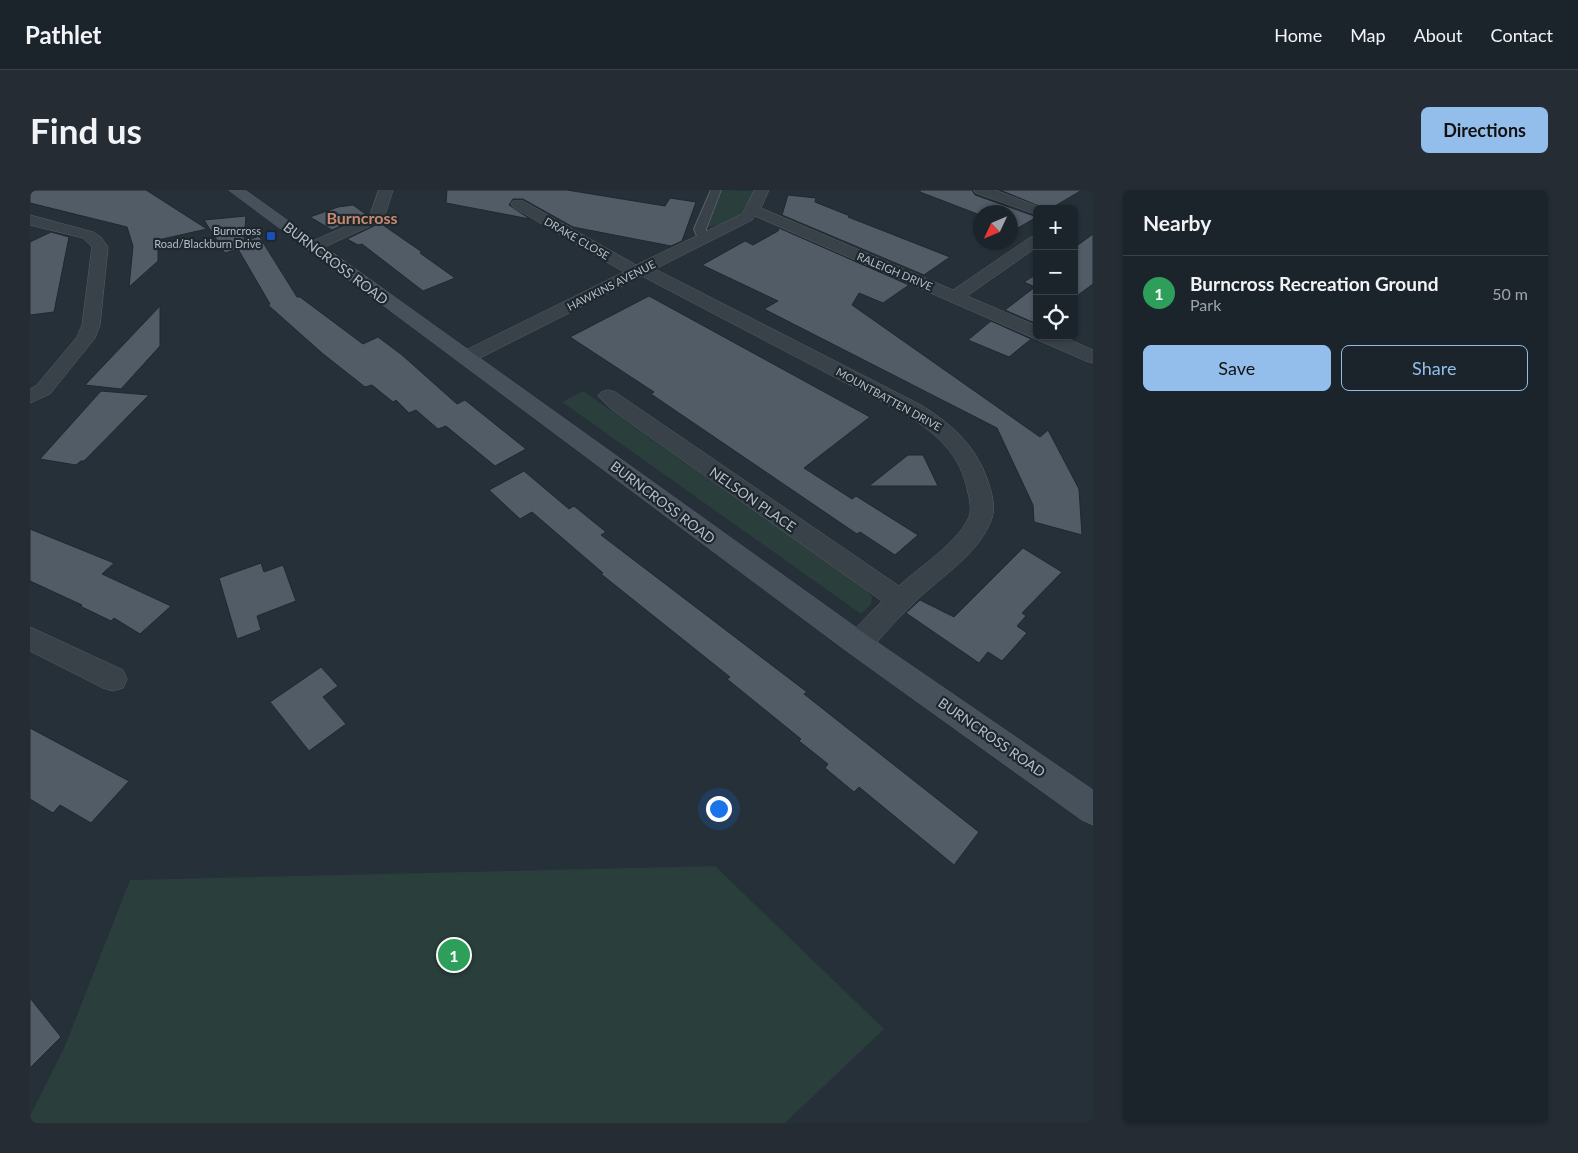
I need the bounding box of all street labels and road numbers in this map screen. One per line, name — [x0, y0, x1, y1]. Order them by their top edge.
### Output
street label: DRAKE CLOSE — [542, 214, 612, 262]
street label: BURNCROSS ROAD — [280, 218, 392, 308]
street label: RALEIGH DRIVE — [855, 249, 935, 293]
street label: HAWKINS AVENUE — [565, 257, 657, 313]
street label: MOUNTBATTEN DRIVE — [834, 365, 944, 433]
street label: BURNCROSS ROAD — [607, 457, 719, 547]
street label: NELSON PLACE — [707, 463, 799, 535]
street label: BURNCROSS ROAD — [935, 694, 1049, 780]

